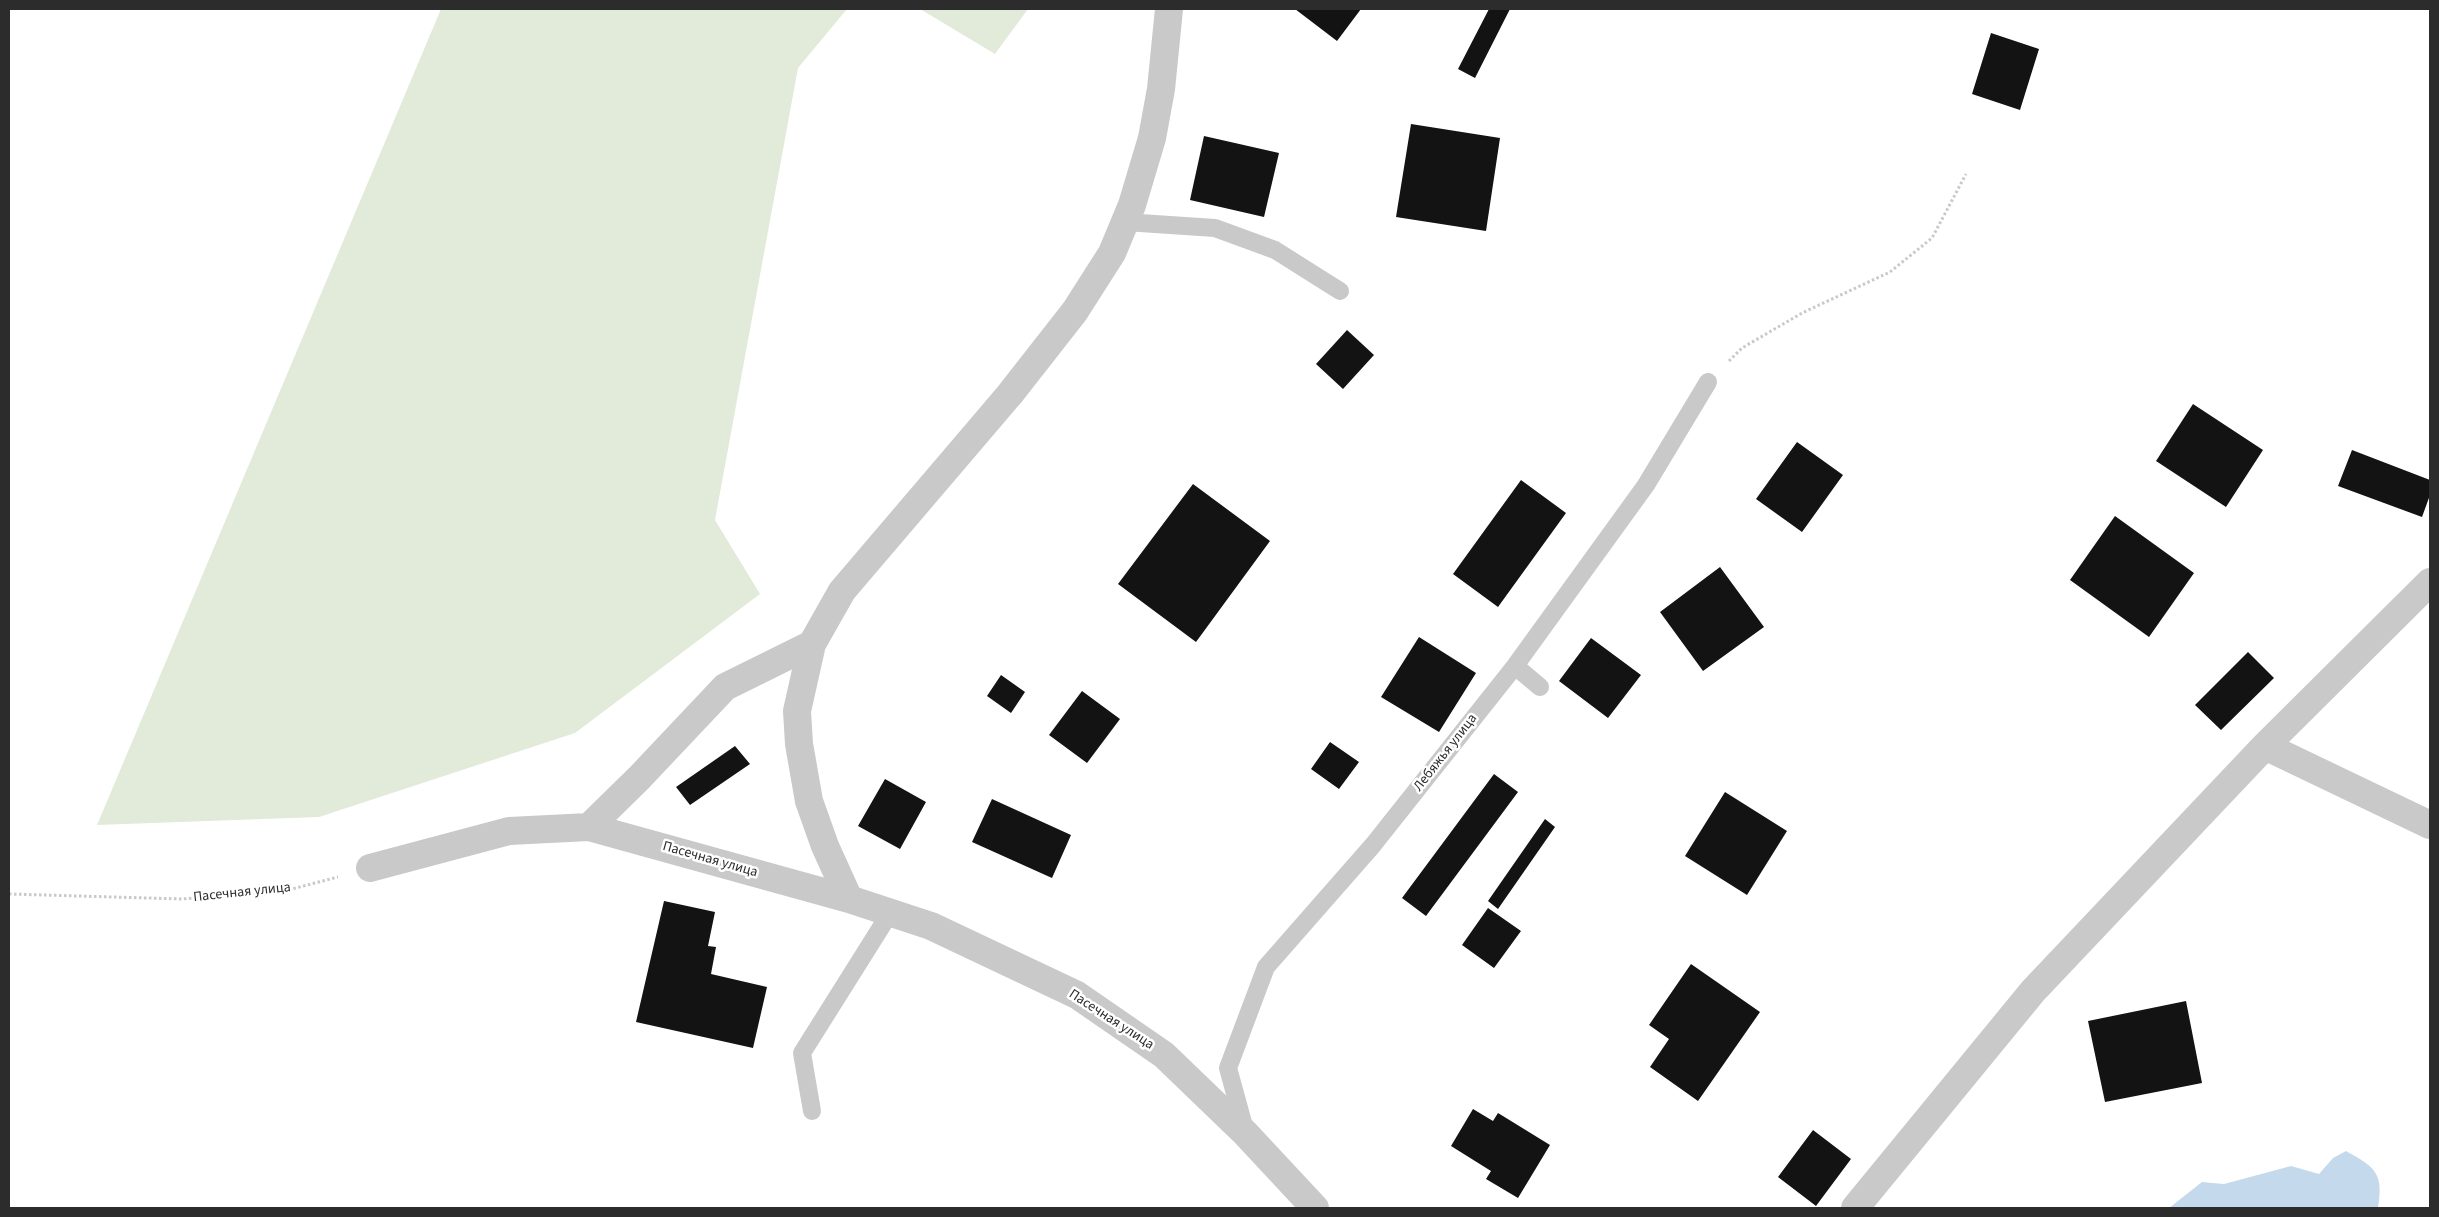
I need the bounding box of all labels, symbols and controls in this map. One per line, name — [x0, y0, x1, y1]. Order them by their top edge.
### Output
street label: Лебяжья улица — [1411, 711, 1481, 795]
street label: Пасечная улица — [661, 838, 759, 882]
street label: Пасечная улица — [192, 880, 292, 906]
street label: Пасечная улица — [1065, 986, 1157, 1054]

